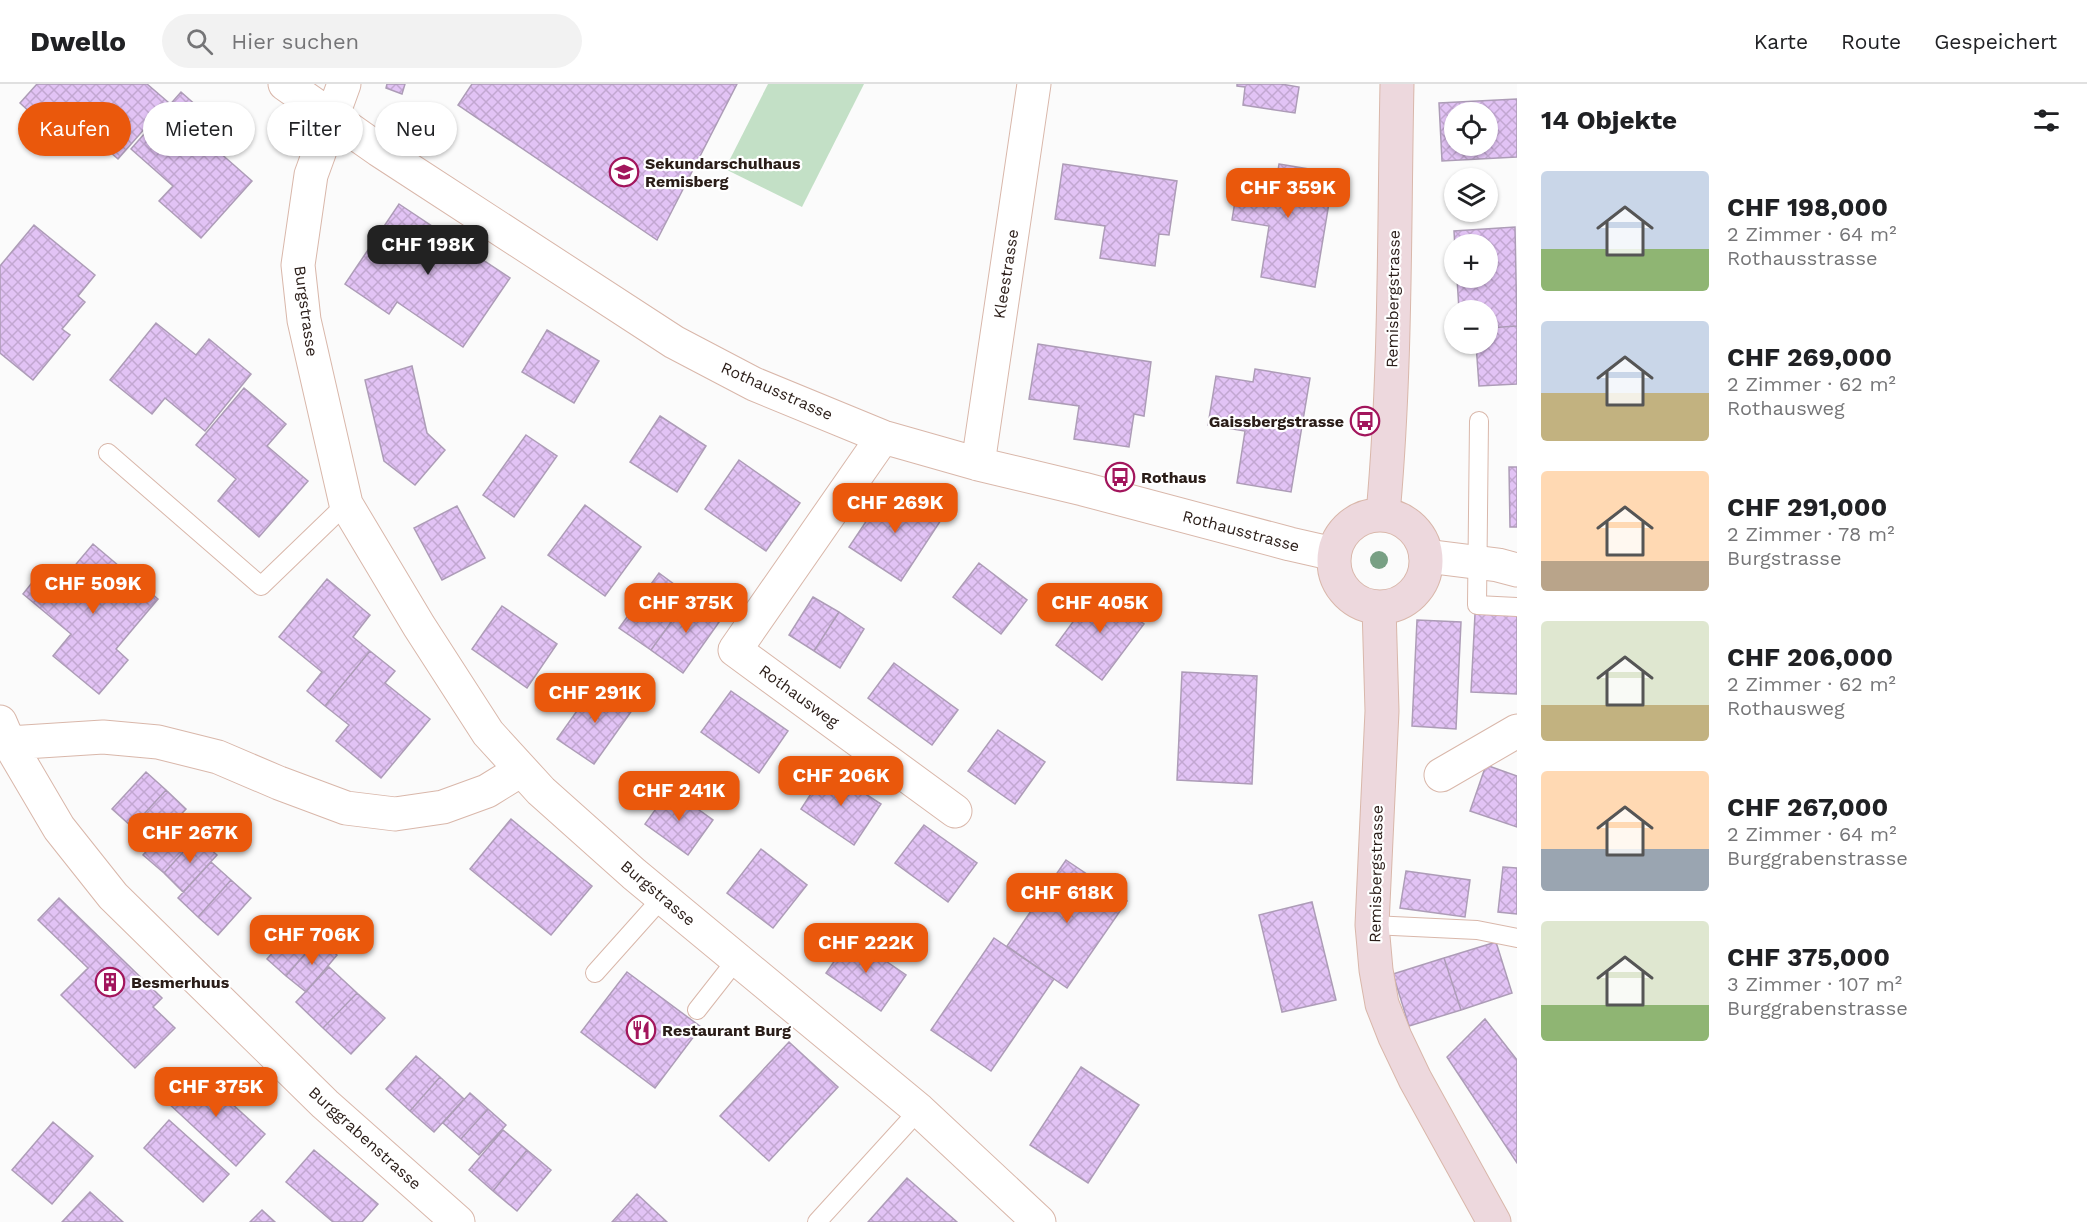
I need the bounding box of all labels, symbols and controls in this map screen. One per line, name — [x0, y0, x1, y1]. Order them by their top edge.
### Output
search box — [162, 14, 582, 68]
text: Dwello — [30, 25, 126, 58]
icon: search — [183, 25, 216, 58]
text: Hier suchen — [231, 29, 359, 54]
text: Karte — [1754, 29, 1808, 54]
text: Route — [1841, 29, 1901, 54]
text: Gespeichert — [1934, 29, 2057, 54]
chip: Kaufen — [18, 102, 131, 156]
chip: Mieten — [143, 102, 255, 156]
chip: Filter — [267, 102, 363, 156]
chip: Neu — [375, 102, 457, 156]
map controls — [1444, 102, 1498, 354]
button: locate — [1444, 102, 1498, 156]
icon: filters — [2030, 104, 2063, 137]
text: 14 Objekte — [1541, 105, 1677, 135]
place label: Sekundarschulhaus Remisberg — [645, 154, 801, 191]
school or university icon: Sekundarschulhaus Remisberg — [608, 156, 640, 188]
pin: CHF 359K — [1226, 168, 1350, 219]
button: layers — [1444, 168, 1498, 222]
text: CHF 359K — [1240, 175, 1336, 199]
text: CHF 198,000 — [1727, 192, 1888, 222]
icon: home — [1589, 195, 1661, 267]
text: 2 Zimmer · 64 m² — [1727, 222, 1896, 246]
pin: CHF 198K — [366, 225, 490, 276]
street label: Kleestrasse — [990, 228, 1022, 320]
street label: Remisbergstrasse — [1382, 230, 1404, 368]
text: CHF 198K — [381, 232, 475, 256]
button: + — [1444, 234, 1498, 288]
text: Rothausstrasse — [1727, 246, 1877, 270]
street label: Burgstrasse — [290, 264, 322, 358]
button: − — [1444, 300, 1498, 354]
text: CHF 269,000 — [1727, 342, 1892, 372]
icon: home — [1589, 345, 1661, 417]
street label: Rothausstrasse — [718, 358, 836, 424]
text: 2 Zimmer · 62 m² — [1727, 372, 1896, 396]
text: Rothausweg — [1727, 396, 1845, 420]
bus stop icon: Gaissbergstrasse — [1349, 405, 1381, 437]
place label: Gaissbergstrasse — [1209, 412, 1344, 431]
bus stop icon: Rothaus — [1104, 461, 1136, 493]
place label: Rothaus — [1141, 468, 1207, 487]
pin: CHF 269K — [833, 483, 957, 534]
text: CHF 269K — [847, 490, 943, 514]
text: CHF 291,000 — [1727, 492, 1887, 522]
icon: home — [1589, 495, 1661, 567]
street label: Rothausstrasse — [1180, 506, 1302, 556]
text: 2 Zimmer · 78 m² — [1727, 522, 1894, 546]
text: Burgstrasse — [1727, 546, 1841, 570]
pin: CHF 509K — [31, 564, 155, 615]
text: CHF 509K — [45, 571, 141, 595]
pin: CHF 375K — [624, 583, 748, 634]
pin: CHF 405K — [1038, 583, 1162, 634]
text: CHF 375K — [639, 590, 733, 614]
text: CHF 405K — [1051, 590, 1149, 614]
text: CHF 206,000 — [1727, 642, 1893, 672]
icon: home — [1589, 645, 1661, 717]
street label: Rothausweg — [755, 661, 843, 732]
text: 2 Zimmer · 62 m² — [1727, 672, 1896, 696]
pin: CHF 291K — [533, 673, 657, 724]
text: CHF 291K — [549, 680, 641, 704]
text: Rothausweg — [1727, 696, 1845, 720]
pin: CHF 206K — [779, 756, 903, 807]
text: CHF 206K — [792, 763, 890, 787]
pin: CHF 241K — [617, 771, 741, 822]
text: CHF 241K — [633, 778, 725, 802]
text: CHF 267,000 — [1727, 792, 1888, 822]
icon: home — [1589, 795, 1661, 867]
street label: Remisbergstrasse — [1365, 805, 1387, 943]
pin: CHF 267K — [128, 813, 252, 864]
text: CHF 267K — [142, 820, 238, 844]
text: 2 Zimmer · 64 m² — [1727, 822, 1896, 846]
text: Burggrabenstrasse — [1727, 846, 1908, 870]
street label: Burgstrasse — [617, 856, 699, 930]
pin: CHF 618K — [1005, 873, 1129, 924]
text: CHF 618K — [1020, 880, 1114, 904]
pin: CHF 706K — [250, 915, 374, 966]
text: CHF 706K — [264, 922, 360, 946]
pin: CHF 222K — [804, 923, 928, 974]
text: CHF 222K — [818, 930, 914, 954]
text: CHF 375,000 — [1727, 942, 1890, 972]
icon: home — [1589, 945, 1661, 1017]
building icon: Besmerhuus — [94, 966, 126, 998]
text: 3 Zimmer · 107 m² — [1727, 972, 1902, 996]
place label: Besmerhuus — [131, 973, 230, 992]
text: Burggrabenstrasse — [1727, 996, 1908, 1020]
restaurant icon: Restaurant Burg — [625, 1014, 657, 1046]
place label: Restaurant Burg — [662, 1021, 791, 1040]
pin: CHF 375K — [154, 1067, 278, 1118]
text: CHF 375K — [169, 1074, 263, 1098]
street label: Burggrabenstrasse — [305, 1083, 425, 1193]

